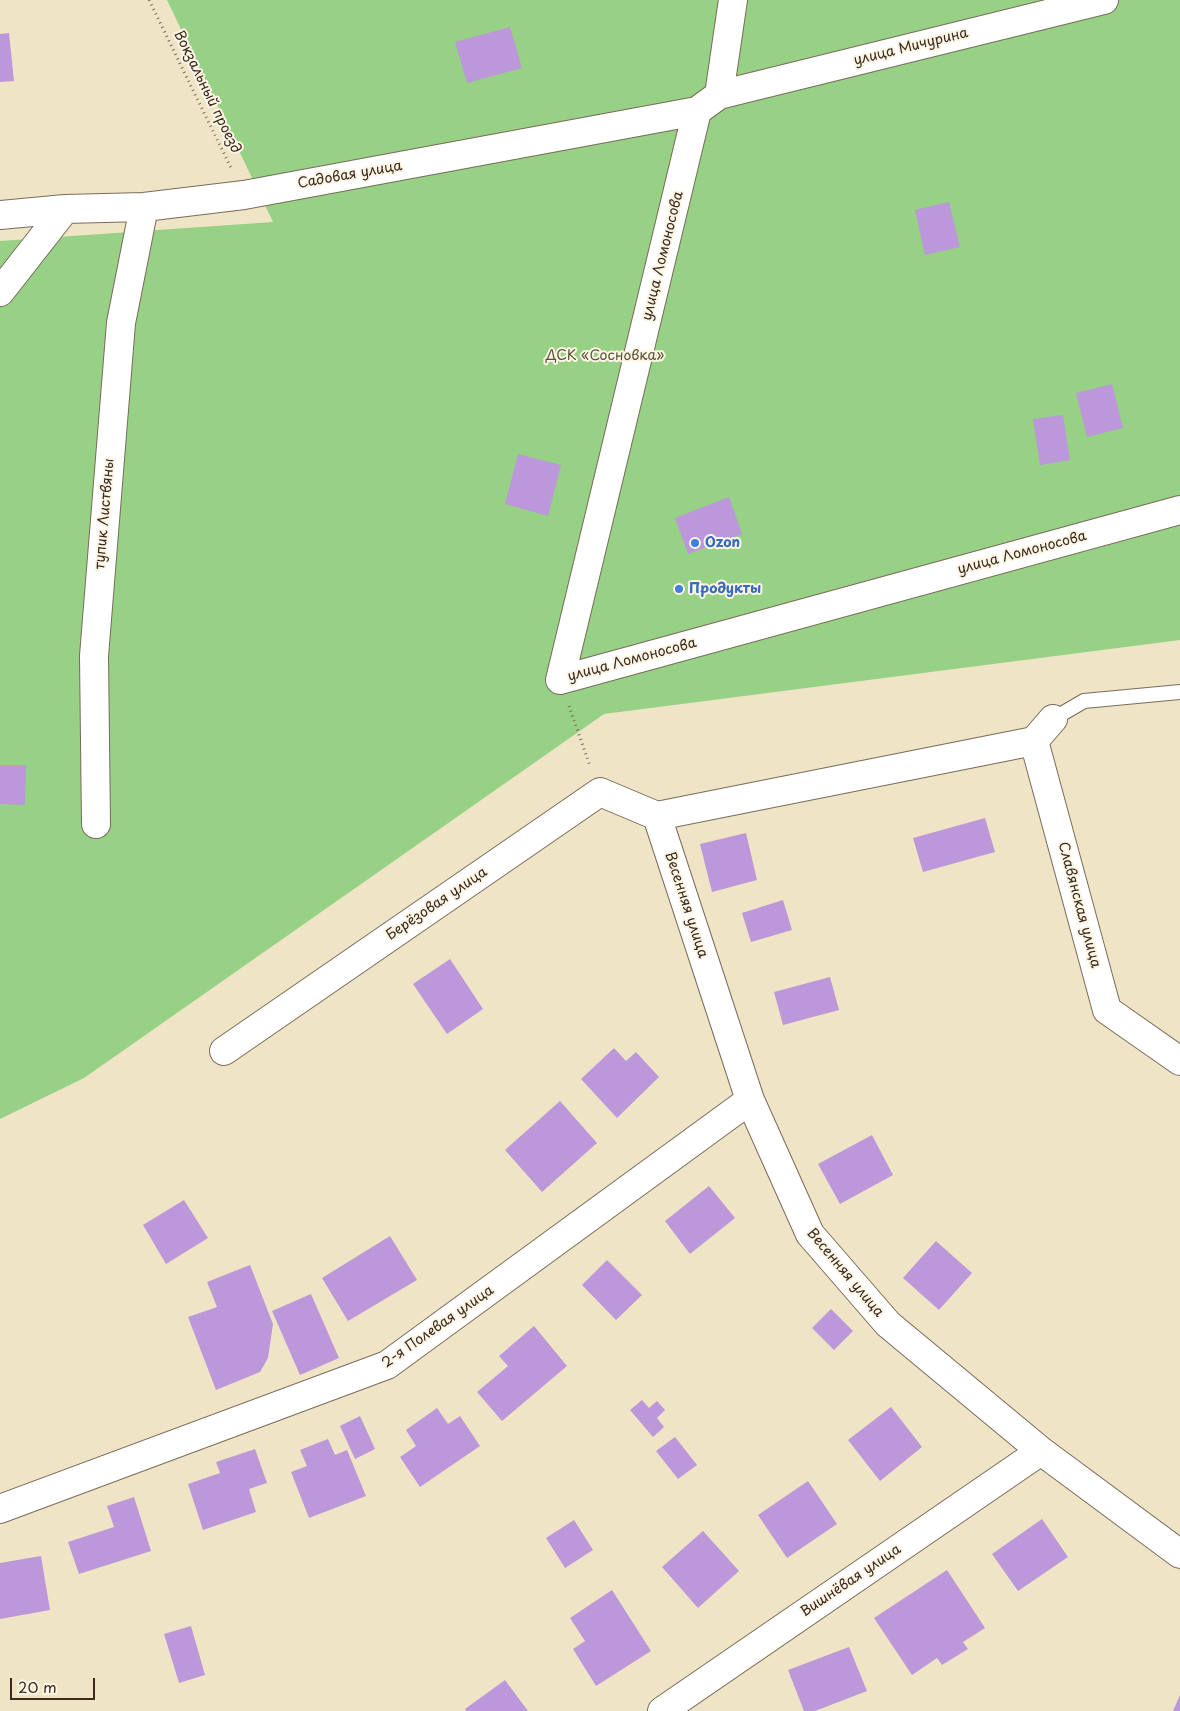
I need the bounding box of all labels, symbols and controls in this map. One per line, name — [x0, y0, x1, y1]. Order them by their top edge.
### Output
street label: улица Мичурина — [852, 25, 970, 69]
street label: Вокзальный проезд — [170, 28, 244, 156]
street label: Садовая улица — [296, 158, 404, 192]
street label: улица Ломоносова — [639, 190, 687, 322]
park label: ДСК «Сосновка» — [546, 348, 664, 364]
street label: тупик Листвяны — [92, 458, 118, 570]
street label: улица Ломоносова — [956, 528, 1088, 578]
place label: Ozon — [705, 535, 740, 551]
marker: Ozon — [689, 537, 701, 549]
place label: Продукты — [689, 581, 761, 597]
marker: Продукты — [673, 583, 685, 595]
street label: улица Ломоносова — [566, 635, 698, 685]
street label: Славянская улица — [1054, 840, 1104, 970]
street label: Весенняя улица — [661, 850, 711, 960]
street label: Берёзовая улица — [383, 864, 491, 944]
street label: Весенняя улица — [803, 1225, 887, 1321]
street label: 2-я Полевая улица — [379, 1282, 497, 1372]
street label: Вишнёвая улица — [798, 1541, 904, 1621]
scale bar — [12, 1668, 98, 1700]
text: 20 m — [18, 1675, 57, 1698]

